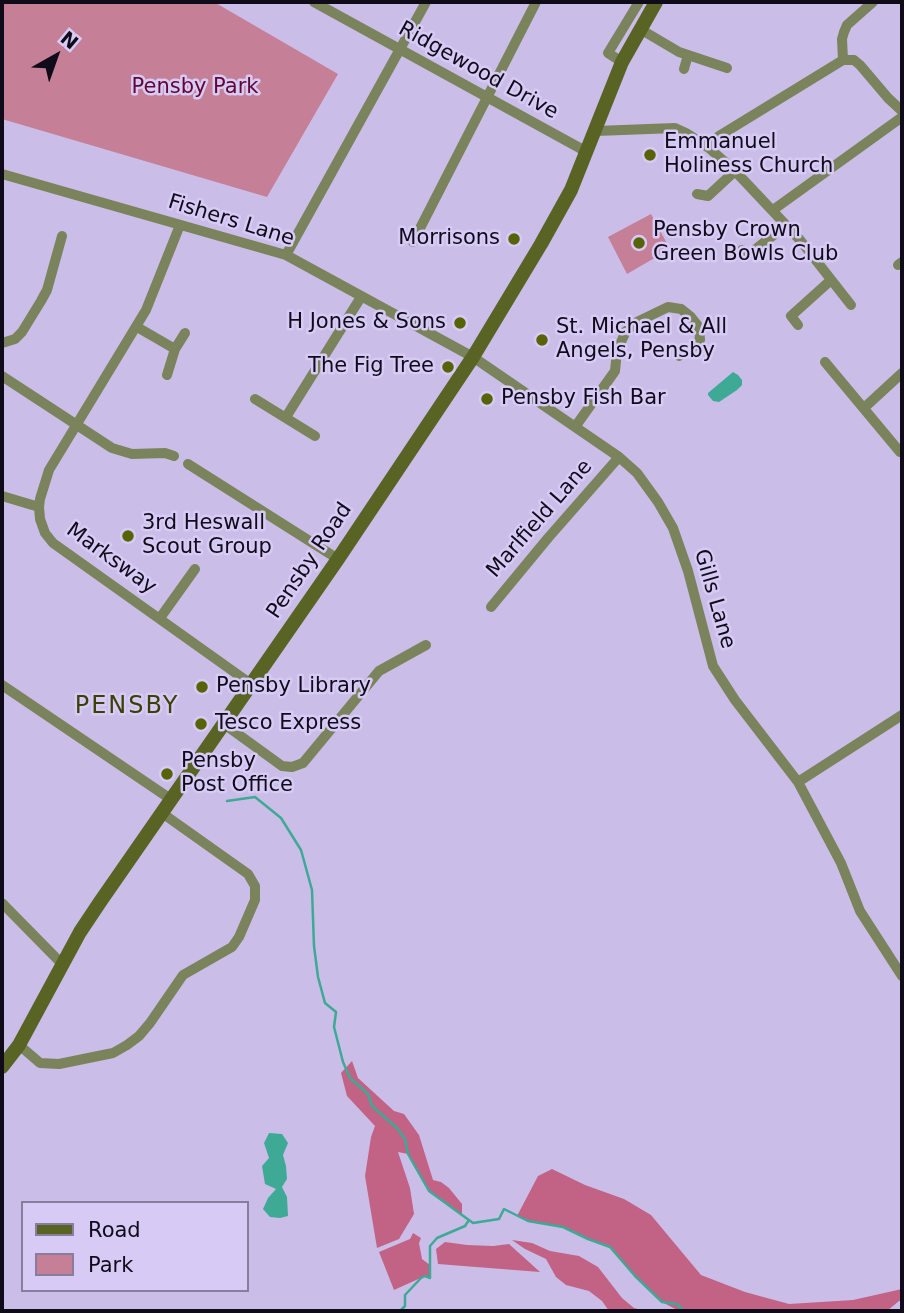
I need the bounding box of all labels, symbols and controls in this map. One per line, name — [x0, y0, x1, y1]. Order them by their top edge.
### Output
street label: Ridgewood Drive — [394, 17, 562, 125]
north arrow — [21, 21, 91, 91]
text: N — [56, 26, 83, 53]
park label: Pensby Park — [132, 75, 258, 101]
place label: Emmanuel Holiness Church — [664, 130, 833, 180]
marker: Emmanuel Holiness Church — [642, 147, 658, 163]
street label: Fishers Lane — [165, 190, 297, 252]
place label: Pensby Crown Green Bowls Club — [653, 218, 838, 268]
place label: Morrisons — [398, 226, 500, 252]
marker: Morrisons — [506, 231, 522, 247]
marker: Pensby Crown Green Bowls Club — [631, 235, 647, 251]
place label: H Jones & Sons — [287, 310, 446, 336]
marker: H Jones & Sons — [452, 315, 468, 331]
place label: St. Michael & All Angels, Pensby — [556, 315, 727, 365]
marker: St. Michael & All Angels, Pensby — [534, 332, 550, 348]
place label: The Fig Tree — [308, 354, 434, 380]
marker: The Fig Tree — [440, 359, 456, 375]
place label: Pensby Fish Bar — [501, 386, 666, 412]
marker: Pensby Fish Bar — [479, 391, 495, 407]
street label: Marlfield Lane — [482, 455, 598, 583]
street label: Pensby Road — [262, 498, 358, 624]
place label: 3rd Heswall Scout Group — [142, 511, 272, 561]
street label: Marksway — [61, 518, 161, 600]
marker: 3rd Heswall Scout Group — [120, 528, 136, 544]
street label: Gills Lane — [688, 546, 740, 652]
place label: Pensby Library — [216, 674, 371, 700]
marker: Pensby Library — [194, 679, 210, 695]
district label: PENSBY — [75, 693, 179, 721]
place label: Tesco Express — [215, 711, 361, 737]
marker: Tesco Express — [193, 716, 209, 732]
place label: Pensby Post Office — [181, 749, 293, 799]
marker: Pensby Post Office — [159, 766, 175, 782]
legend — [21, 1201, 248, 1292]
text: Road — [88, 1218, 141, 1242]
text: Park — [88, 1253, 133, 1277]

